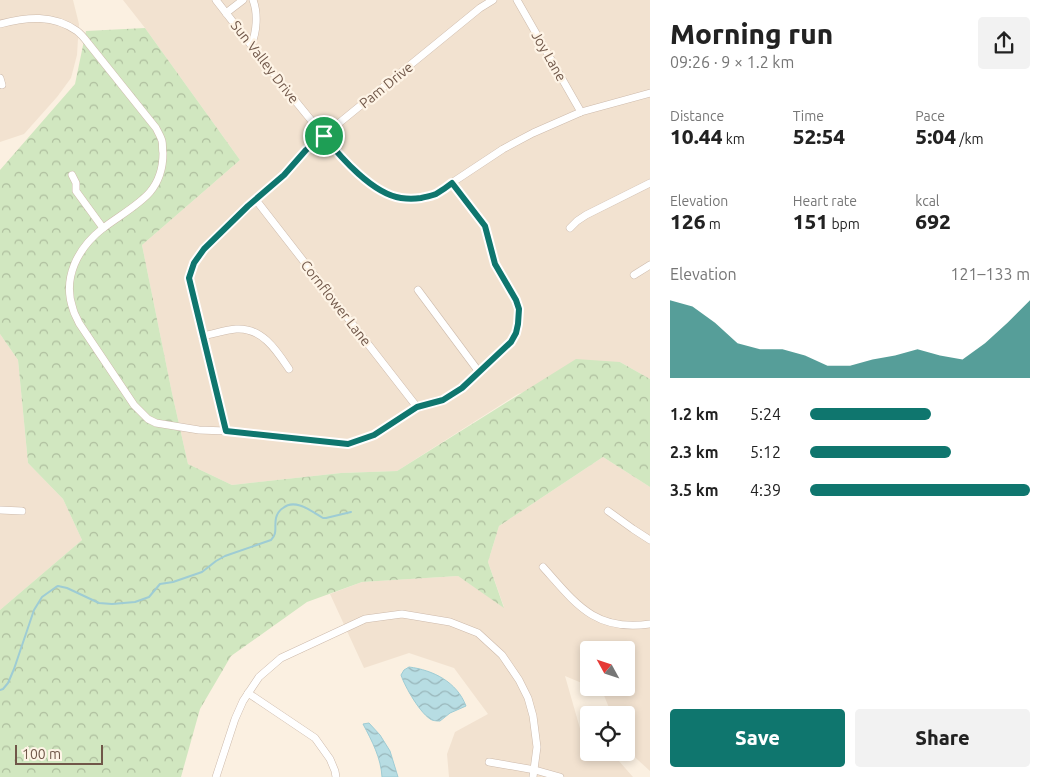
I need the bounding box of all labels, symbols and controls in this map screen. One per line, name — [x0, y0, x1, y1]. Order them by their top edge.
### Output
street label: Sun Valley Drive — [228, 17, 302, 107]
button: share — [978, 17, 1030, 69]
text: Morning run — [670, 18, 833, 49]
street label: Joy Lane — [528, 28, 570, 84]
text: 09:26 · 9 × 1.2 km — [670, 53, 794, 71]
street label: Pam Drive — [356, 59, 416, 111]
text: Distance — [670, 108, 724, 124]
text: Time — [793, 108, 824, 124]
text: Pace — [915, 108, 945, 124]
pin — [303, 115, 345, 157]
icon: arrive — [310, 122, 338, 150]
text: 10.44 — [670, 124, 723, 148]
text: 52:54 — [793, 124, 845, 148]
text: 5:04 — [915, 124, 956, 148]
text: km — [723, 131, 745, 147]
text: /km — [956, 131, 984, 147]
text: Elevation — [670, 193, 728, 209]
text: Heart rate — [793, 193, 857, 209]
text: kcal — [915, 193, 940, 209]
text: 126 — [670, 209, 706, 233]
text: 151 — [793, 209, 828, 233]
text: 692 — [915, 209, 951, 233]
text: m — [706, 216, 721, 232]
text: bpm — [828, 216, 860, 232]
street label: Cornflower Lane — [298, 257, 374, 349]
text: Elevation — [670, 265, 737, 283]
text: 121–133 m — [950, 265, 1030, 283]
text: 1.2 km — [670, 405, 719, 423]
text: 5:24 — [750, 405, 781, 423]
text: 2.3 km — [670, 443, 719, 461]
text: 5:12 — [750, 443, 781, 461]
text: 3.5 km — [670, 481, 719, 499]
text: 4:39 — [750, 481, 781, 499]
north arrow — [580, 641, 635, 696]
map controls — [580, 641, 635, 761]
button: locate — [580, 706, 635, 761]
button: Save — [670, 709, 845, 767]
button: Share — [855, 709, 1030, 767]
scale bar — [15, 742, 102, 765]
text: 100 m — [22, 746, 61, 762]

